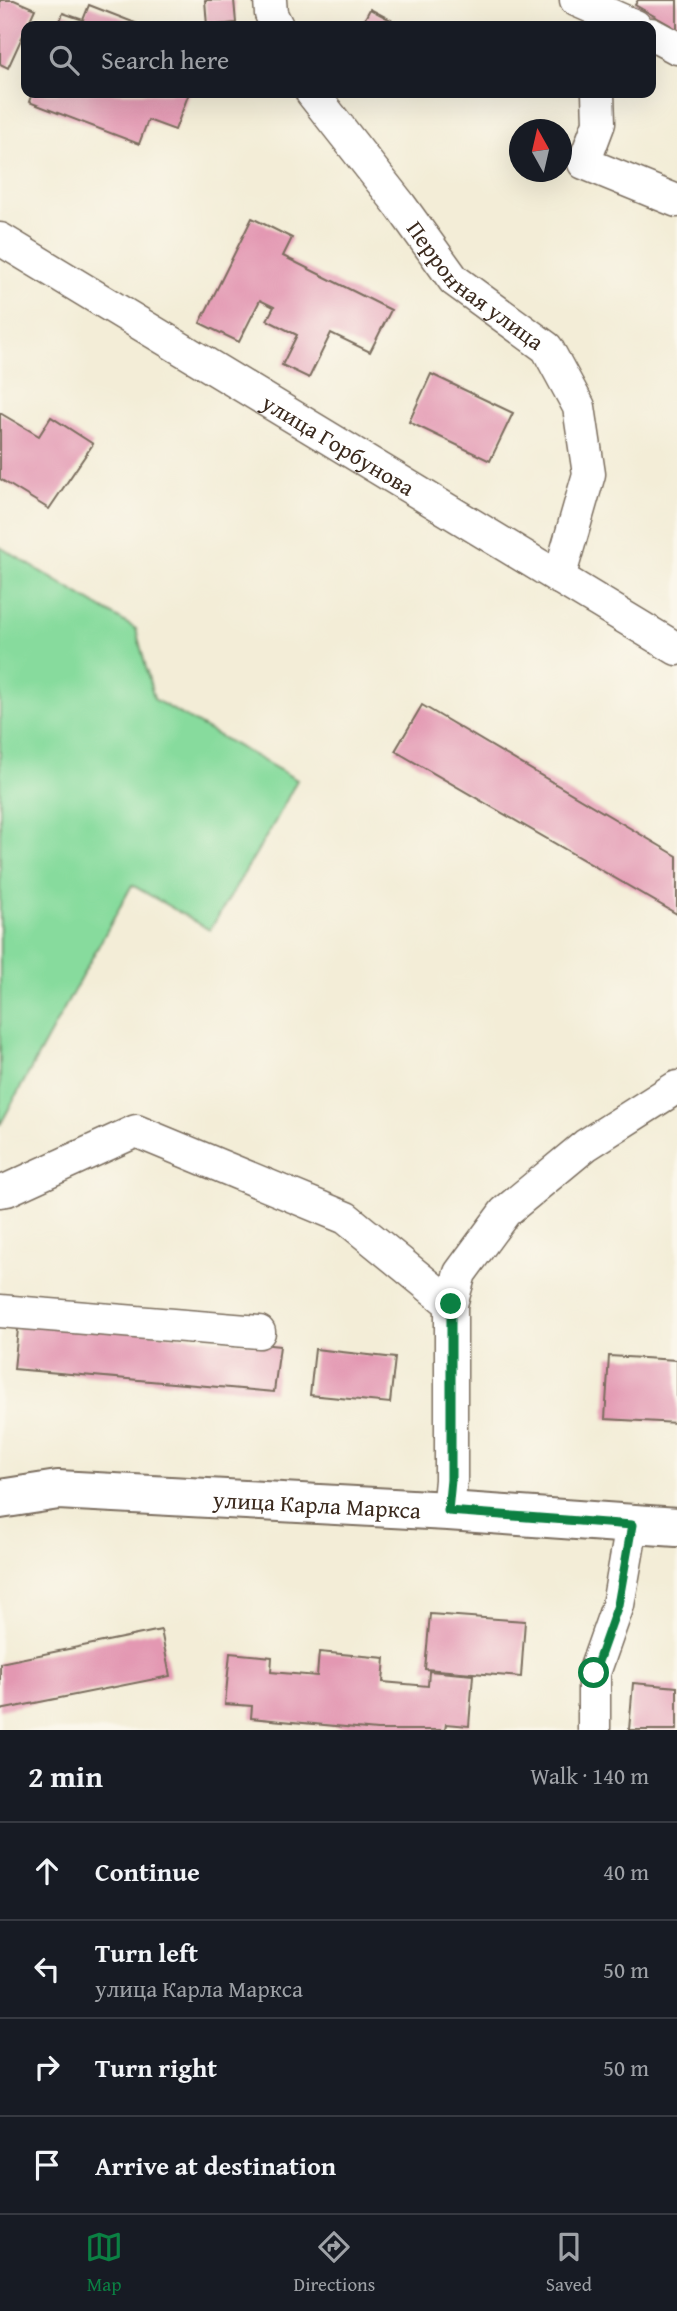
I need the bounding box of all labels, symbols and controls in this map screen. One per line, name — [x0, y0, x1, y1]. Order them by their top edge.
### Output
search box — [21, 21, 656, 98]
text: Search here — [101, 40, 229, 79]
icon: search — [45, 41, 83, 79]
north arrow — [509, 119, 572, 182]
street label: Перронная улица — [400, 213, 551, 357]
street label: улица Горбунова — [255, 385, 421, 503]
route end — [435, 1288, 466, 1319]
street label: улица Карла Маркса — [211, 1482, 422, 1526]
route start — [578, 1657, 609, 1688]
text: 2 min — [28, 1754, 103, 1798]
text: Walk · 140 m — [530, 1759, 649, 1792]
icon: ahead — [28, 1852, 66, 1890]
text: Continue — [95, 1852, 200, 1891]
text: 40 m — [603, 1855, 649, 1888]
text: Turn left — [95, 1933, 198, 1972]
icon: left — [28, 1950, 66, 1988]
text: 50 m — [603, 1953, 649, 1986]
text: улица Карла Маркса — [95, 1972, 303, 2005]
icon: right — [28, 2048, 66, 2086]
text: Turn right — [95, 2048, 217, 2087]
text: 50 m — [603, 2051, 649, 2084]
icon: arrive — [28, 2146, 66, 2184]
text: Arrive at destination — [95, 2146, 336, 2185]
tab: Map — [85, 2228, 123, 2298]
tab: Directions — [294, 2228, 375, 2298]
tab: Saved — [546, 2228, 592, 2298]

